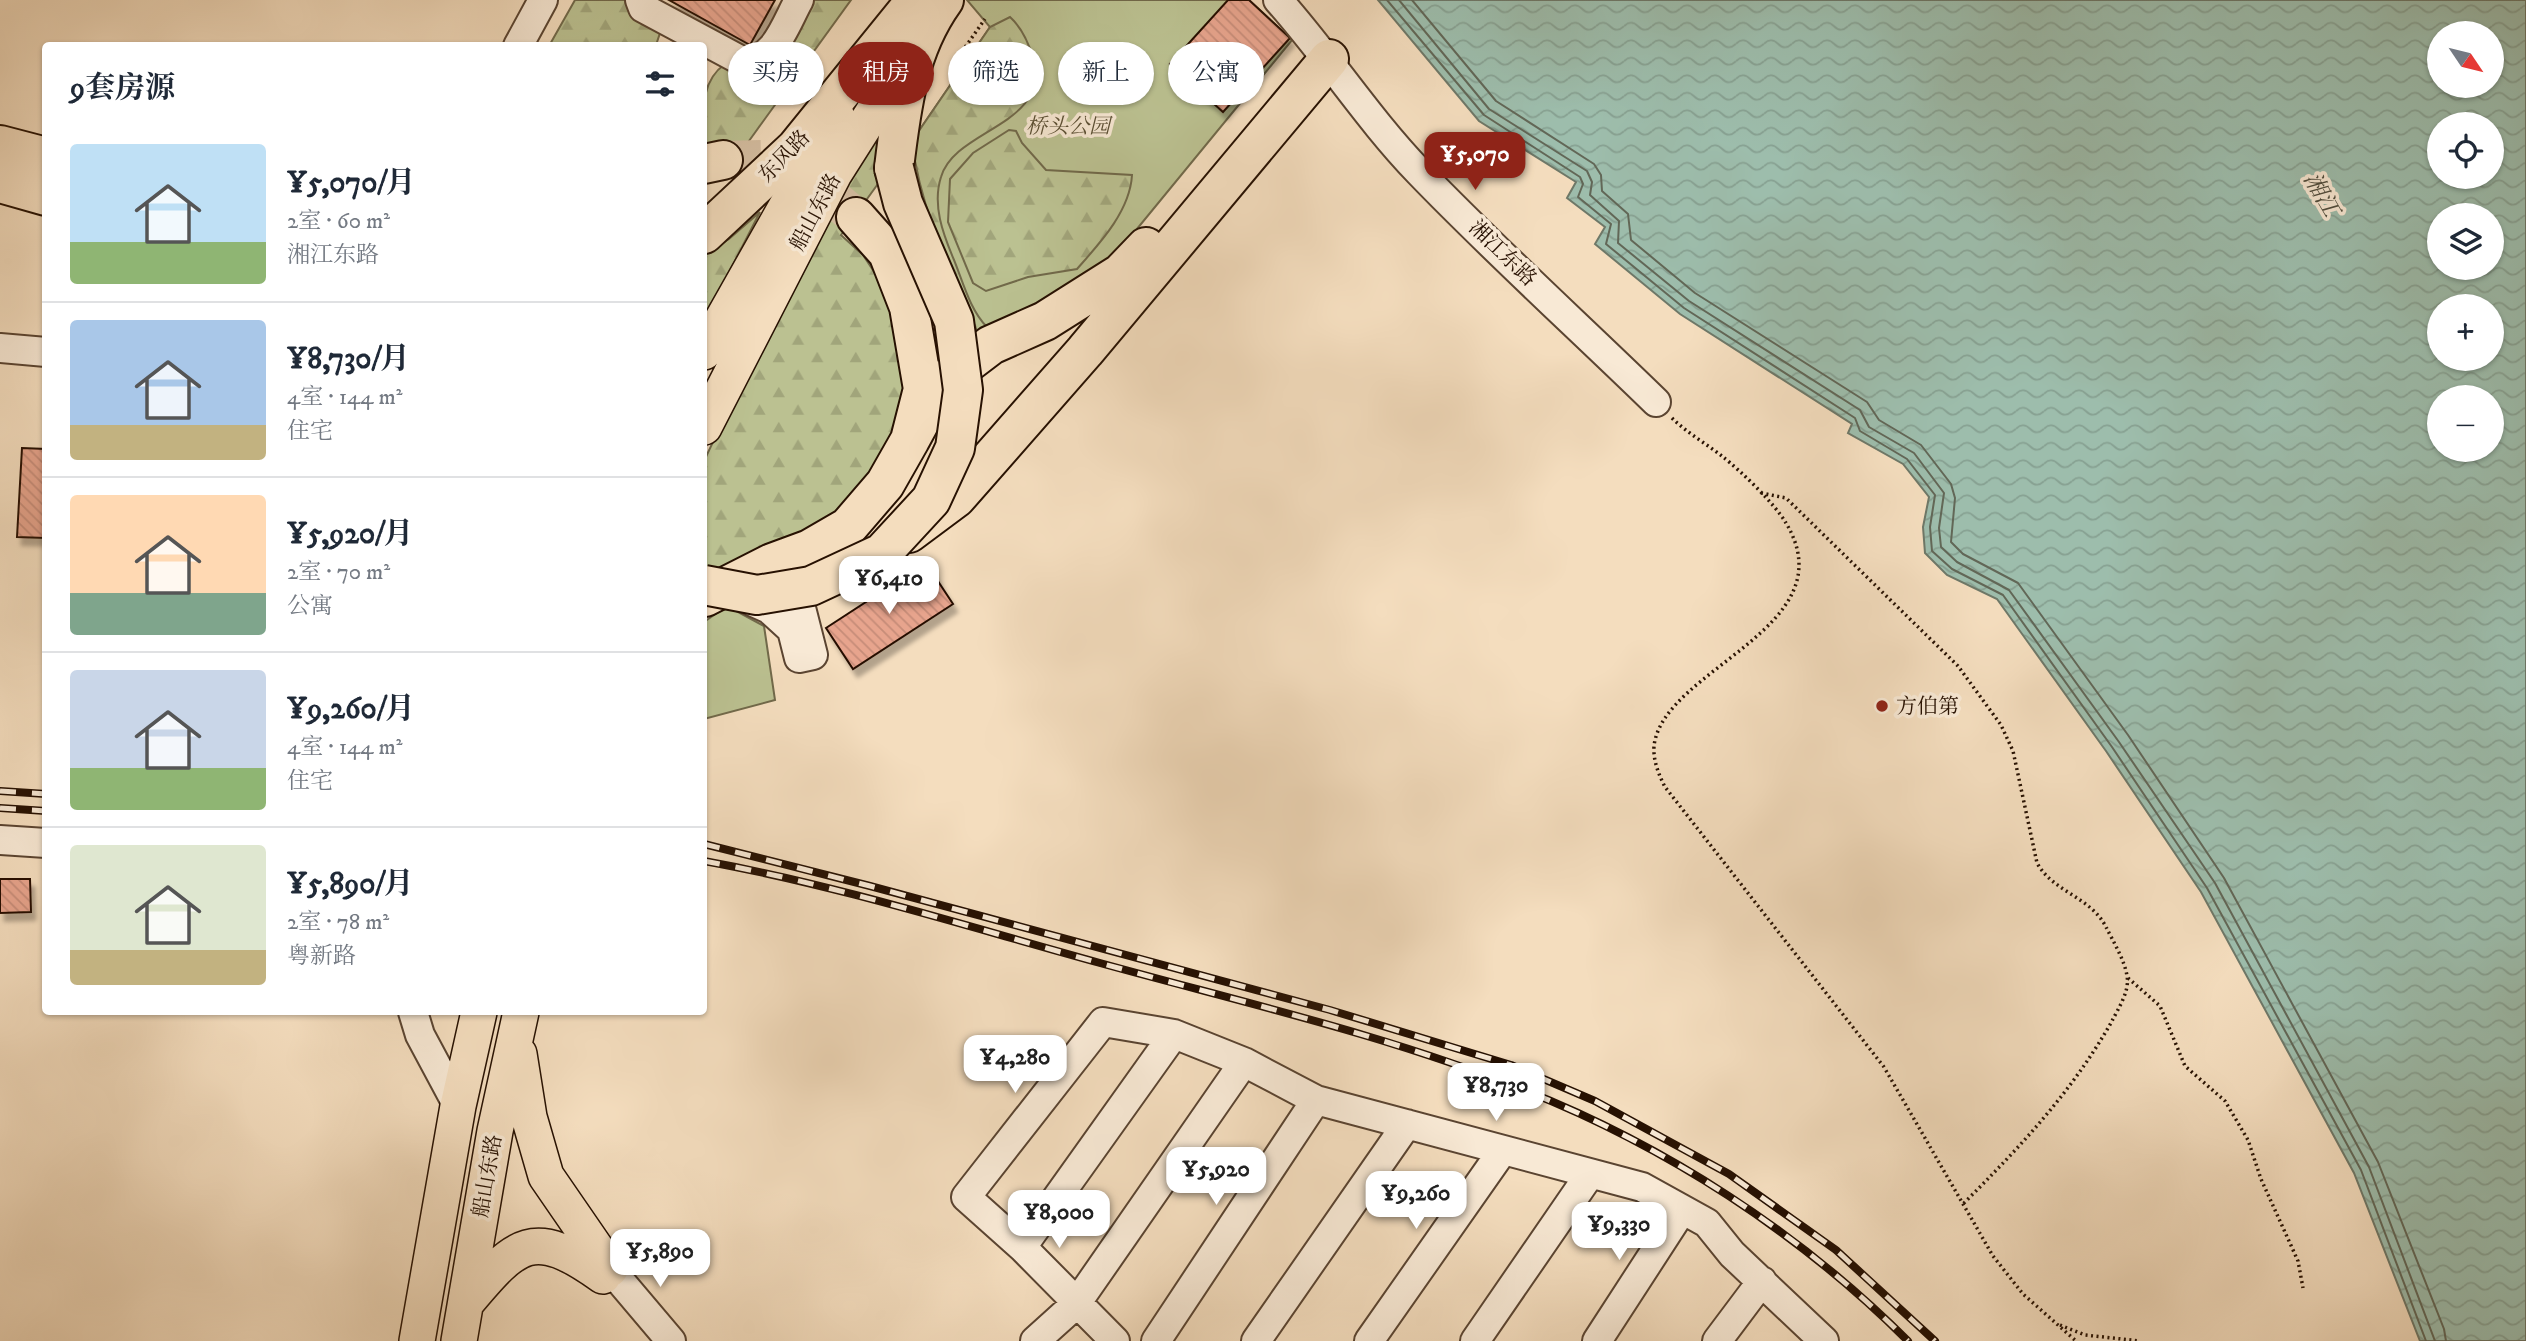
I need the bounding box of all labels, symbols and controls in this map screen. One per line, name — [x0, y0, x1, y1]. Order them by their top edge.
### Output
north arrow — [2427, 21, 2504, 98]
map controls — [2427, 21, 2504, 462]
chip: 买房 — [728, 42, 824, 105]
chip: 租房 — [838, 42, 934, 105]
chip: 筛选 — [948, 42, 1044, 105]
chip: 新上 — [1058, 42, 1154, 105]
chip: 公寓 — [1168, 42, 1264, 105]
icon: filters — [641, 65, 679, 103]
text: 9套房源 — [70, 70, 175, 107]
button: locate — [2427, 112, 2504, 189]
park label: 桥头公园 — [1026, 114, 1113, 140]
street label: 东风路 — [753, 125, 816, 188]
pin: ¥5,070 — [1418, 132, 1532, 192]
text: ¥5,070 — [1440, 140, 1510, 169]
text: ¥5,070/月 — [287, 165, 415, 202]
water label: 湘江 — [2297, 168, 2346, 225]
street label: 船山东路 — [785, 169, 847, 256]
icon: home — [126, 172, 210, 256]
button: layers — [2427, 203, 2504, 280]
text: 2室 · 60 m² — [287, 207, 390, 236]
street label: 湘江东路 — [1463, 215, 1542, 292]
text: 湘江东路 — [287, 241, 379, 270]
button: + — [2427, 294, 2504, 371]
text: ¥8,730/月 — [287, 341, 410, 378]
icon: home — [126, 348, 210, 432]
text: 4室 · 144 m² — [287, 383, 403, 412]
button: − — [2427, 385, 2504, 462]
text: 住宅 — [287, 417, 333, 446]
text: ¥5,920/月 — [287, 516, 413, 553]
icon: home — [126, 523, 210, 607]
pin: ¥6,410 — [832, 556, 946, 616]
text: 2室 · 70 m² — [287, 558, 390, 587]
text: ¥6,410 — [855, 564, 923, 593]
text: 公寓 — [287, 592, 333, 621]
text: ¥9,260/月 — [287, 691, 415, 728]
place label: 方伯第 — [1896, 694, 1959, 720]
icon: home — [126, 698, 210, 782]
marker: 方伯第 — [1874, 698, 1890, 714]
text: 4室 · 144 m² — [287, 733, 403, 762]
text: 住宅 — [287, 767, 333, 796]
text: ¥5,890/月 — [287, 866, 414, 903]
icon: home — [126, 873, 210, 957]
text: 2室 · 78 m² — [287, 908, 389, 937]
text: 粤新路 — [287, 942, 356, 971]
pin: ¥4,280 — [958, 1036, 1072, 1095]
text: ¥4,280 — [980, 1043, 1050, 1072]
pin: ¥8,730 — [1439, 1064, 1553, 1123]
text: ¥8,730 — [1464, 1071, 1528, 1100]
street label: 船山东路 — [468, 1133, 508, 1220]
pin: ¥5,920 — [1159, 1148, 1273, 1207]
text: ¥5,920 — [1182, 1155, 1250, 1184]
pin: ¥9,260 — [1359, 1172, 1473, 1231]
text: ¥9,260 — [1382, 1179, 1450, 1208]
pin: ¥8,000 — [1002, 1190, 1116, 1250]
text: ¥8,000 — [1024, 1198, 1094, 1227]
pin: ¥9,330 — [1562, 1202, 1676, 1262]
text: ¥9,330 — [1588, 1210, 1650, 1239]
pin: ¥5,890 — [603, 1230, 717, 1289]
text: ¥5,890 — [626, 1237, 694, 1266]

